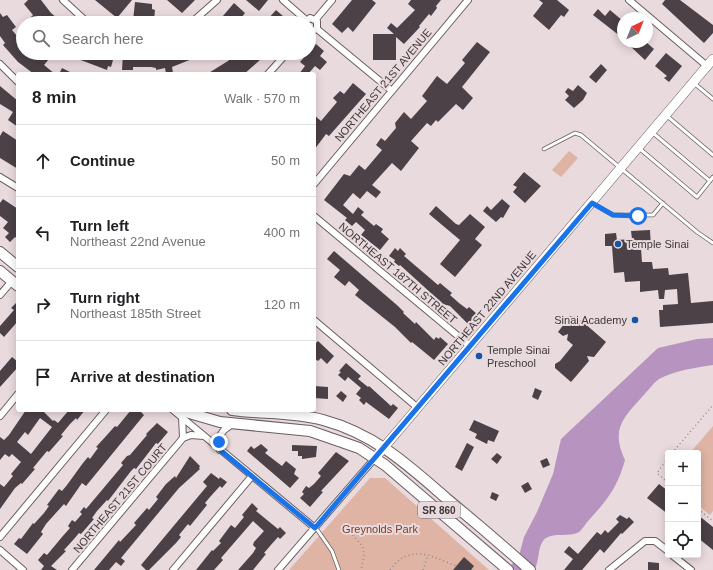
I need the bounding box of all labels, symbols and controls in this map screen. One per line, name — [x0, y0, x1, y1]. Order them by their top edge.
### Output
north arrow — [617, 12, 653, 48]
search box — [16, 16, 316, 60]
street label: NORTHEAST 21ST AVENUE — [332, 26, 434, 144]
icon: search — [30, 27, 52, 49]
text: Search here — [62, 30, 144, 47]
text: 8 min — [32, 88, 76, 107]
text: Walk · 570 m — [224, 91, 300, 106]
icon: ahead — [32, 150, 54, 172]
text: Continue — [70, 152, 135, 169]
text: 50 m — [271, 153, 300, 168]
route start — [629, 207, 647, 225]
text: Turn left — [70, 217, 129, 234]
street label: NORTHEAST 187TH STREET — [337, 220, 460, 326]
icon: left — [32, 222, 54, 244]
text: 400 m — [264, 225, 300, 240]
text: Northeast 22nd Avenue — [70, 234, 206, 249]
place label: Temple Sinai — [626, 238, 689, 250]
marker: Temple Sinai — [613, 239, 623, 249]
street label: NORTHEAST 22ND AVENUE — [436, 248, 538, 368]
text: Turn right — [70, 289, 140, 306]
icon: right — [32, 294, 54, 316]
text: 120 m — [264, 297, 300, 312]
text: Northeast 185th Street — [70, 306, 201, 321]
place label: Sinai Academy — [554, 314, 627, 326]
marker: Sinai Academy — [630, 315, 640, 325]
place label: Temple Sinai Preschool — [487, 344, 550, 369]
marker: Temple Sinai Preschool — [474, 351, 484, 361]
icon: arrive — [32, 366, 54, 388]
text: Arrive at destination — [70, 368, 215, 385]
route end — [210, 433, 228, 451]
street label: NORTHEAST 21ST COURT — [71, 441, 169, 555]
map controls — [665, 450, 701, 558]
button: + — [665, 450, 701, 486]
button: − — [665, 486, 701, 522]
road number: SR 860 — [418, 502, 460, 518]
button: locate — [665, 522, 701, 558]
park label: Greynolds Park — [342, 523, 418, 535]

